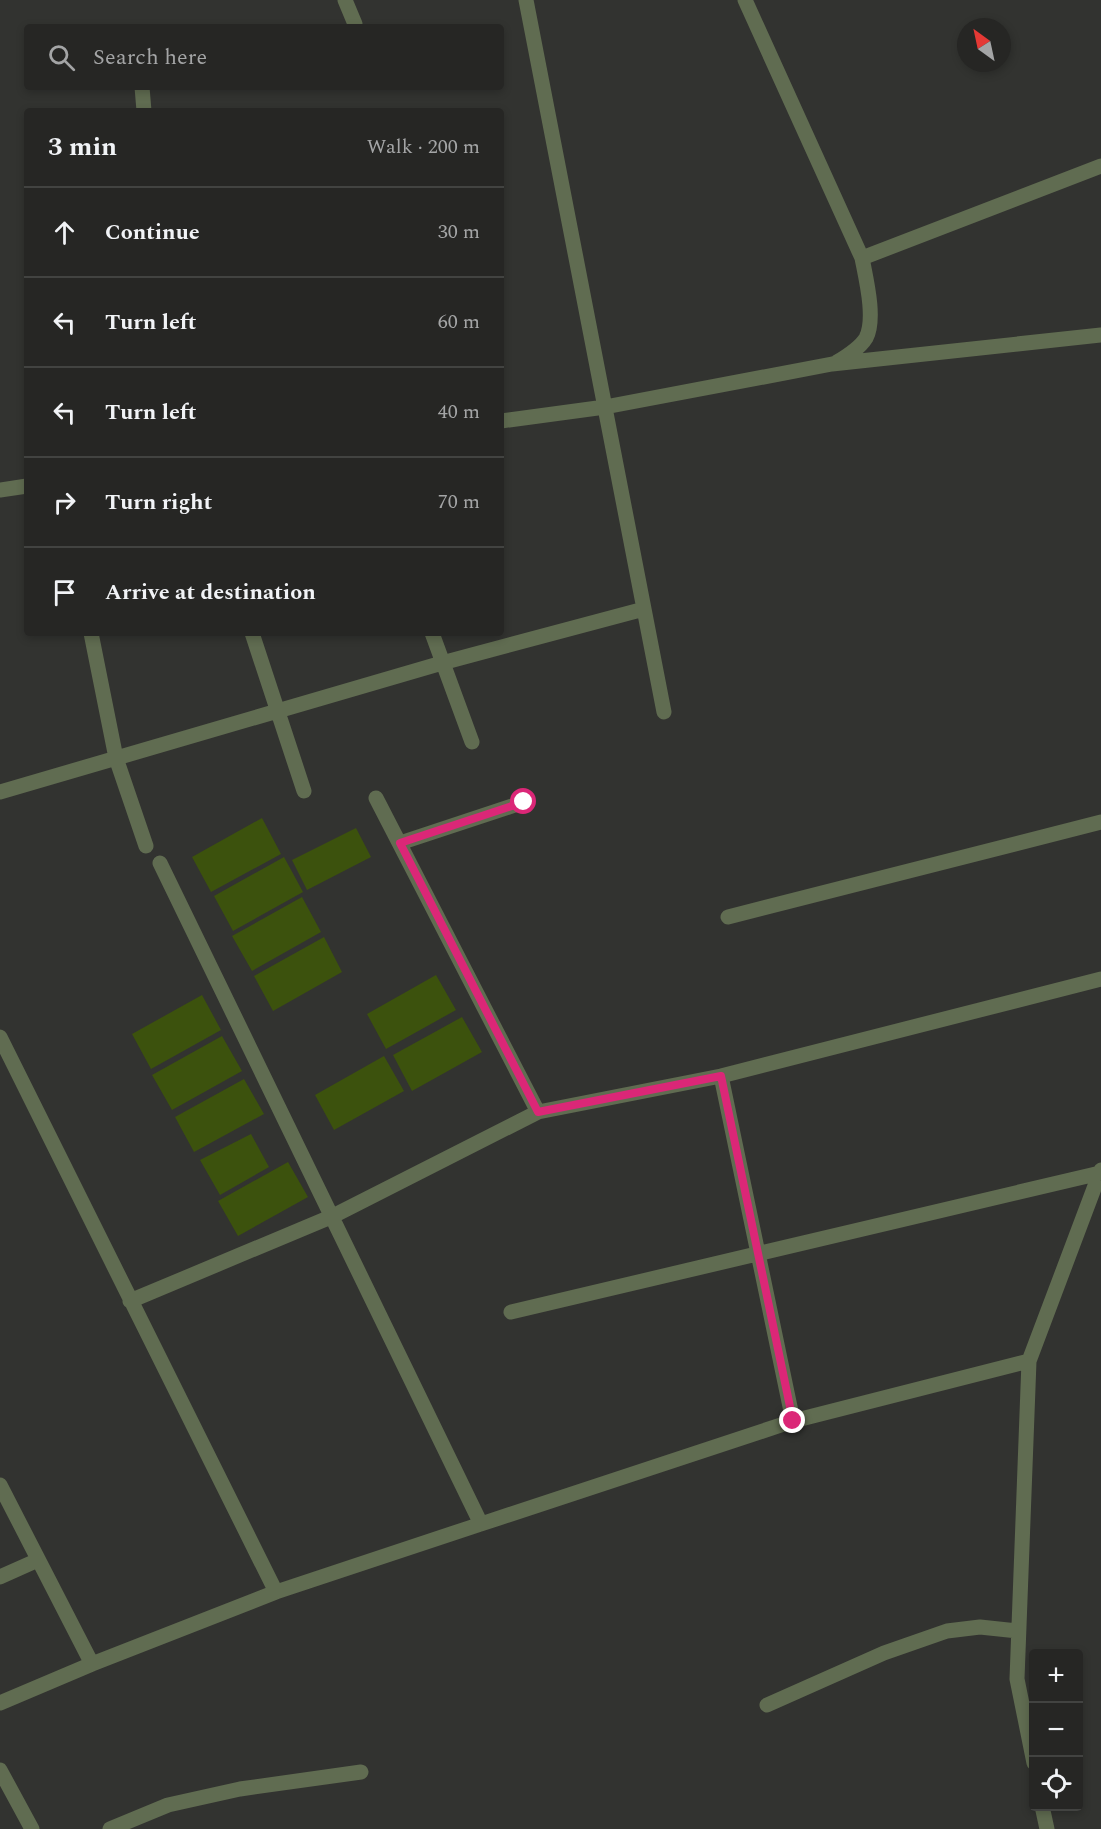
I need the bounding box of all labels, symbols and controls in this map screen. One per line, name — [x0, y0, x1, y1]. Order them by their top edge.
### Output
north arrow — [957, 18, 1011, 72]
search box — [24, 24, 504, 90]
icon: search — [45, 41, 78, 74]
text: Search here — [93, 41, 207, 74]
text: 3 min — [48, 127, 117, 167]
text: Walk · 200 m — [367, 132, 480, 162]
icon: ahead — [48, 216, 81, 249]
text: Continue — [105, 216, 200, 249]
text: 30 m — [438, 217, 480, 247]
icon: left — [48, 306, 81, 339]
text: Turn left — [105, 306, 197, 339]
text: 60 m — [438, 307, 480, 337]
icon: left — [48, 396, 81, 429]
text: Turn left — [105, 396, 197, 429]
text: 40 m — [438, 397, 480, 427]
icon: right — [48, 486, 81, 519]
text: Turn right — [105, 486, 212, 519]
text: 70 m — [438, 487, 480, 517]
icon: arrive — [48, 576, 81, 609]
text: Arrive at destination — [105, 576, 316, 609]
route start — [510, 788, 536, 814]
route end — [779, 1407, 805, 1433]
map controls — [1029, 1649, 1083, 1811]
button: + — [1029, 1649, 1083, 1703]
button: − — [1029, 1703, 1083, 1757]
button: locate — [1029, 1757, 1083, 1811]

